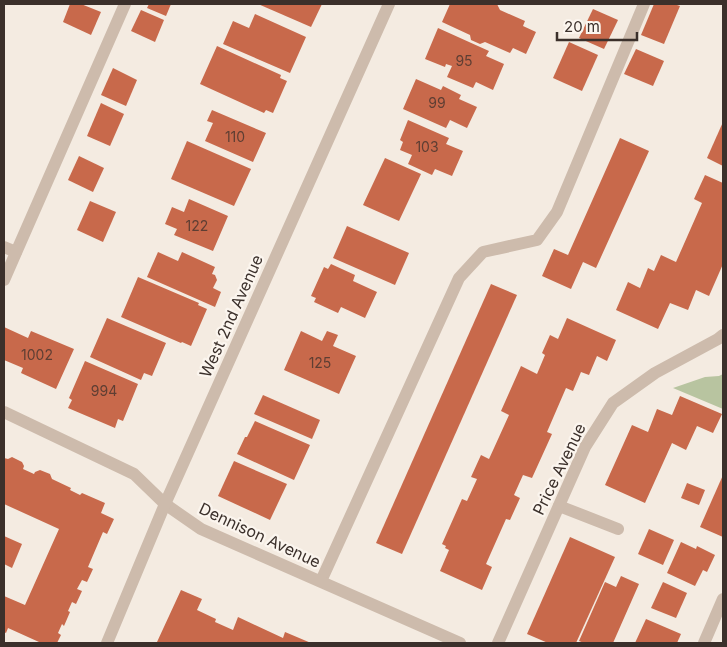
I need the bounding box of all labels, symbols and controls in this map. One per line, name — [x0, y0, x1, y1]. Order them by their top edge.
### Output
scale bar — [557, 10, 637, 42]
text: 20 m — [564, 17, 600, 36]
house number: 95 — [455, 52, 473, 69]
house number: 99 — [428, 94, 446, 111]
house number: 110 — [225, 128, 245, 145]
house number: 103 — [415, 138, 439, 155]
house number: 122 — [186, 217, 208, 234]
street label: West 2nd Avenue — [195, 252, 267, 380]
house number: 1002 — [21, 346, 53, 363]
house number: 125 — [309, 354, 331, 371]
house number: 994 — [91, 382, 117, 399]
street label: Price Avenue — [528, 420, 590, 518]
street label: Dennison Avenue — [196, 498, 324, 572]

